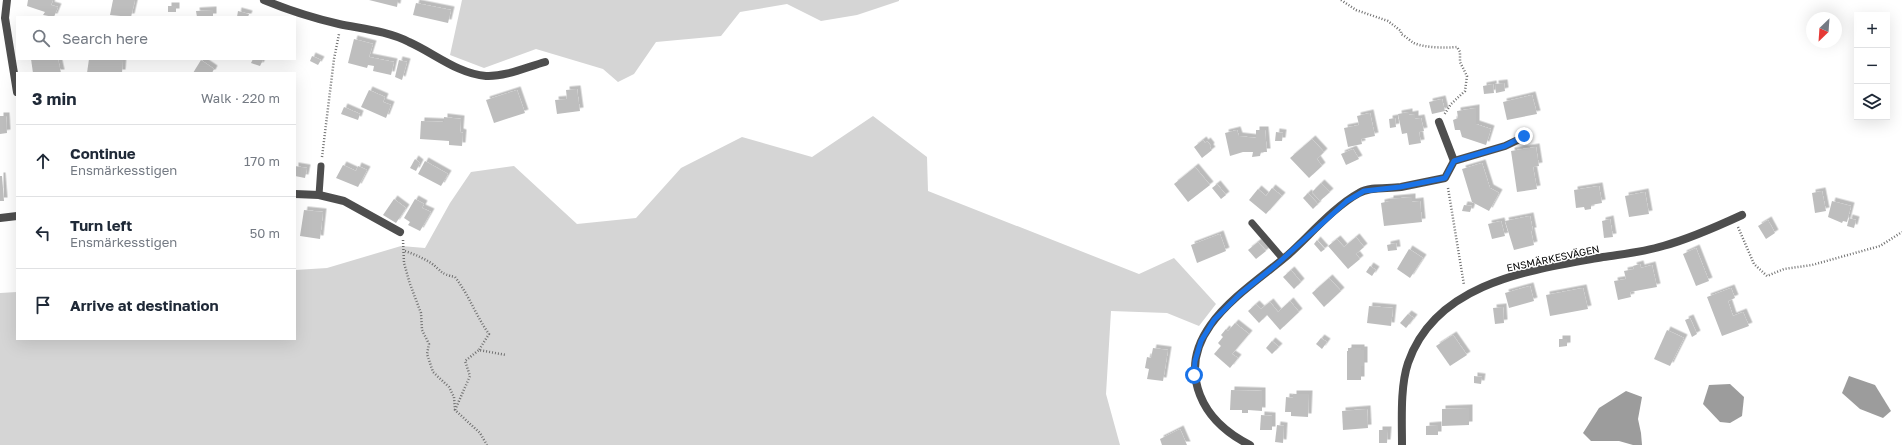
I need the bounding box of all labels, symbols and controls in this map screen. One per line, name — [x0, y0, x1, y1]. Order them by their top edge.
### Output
north arrow — [1806, 12, 1842, 48]
map controls — [1854, 12, 1890, 120]
button: + — [1854, 12, 1890, 48]
search box — [16, 16, 296, 60]
icon: search — [30, 27, 52, 49]
text: Search here — [62, 29, 148, 47]
button: − — [1854, 48, 1890, 84]
button: layers — [1854, 84, 1890, 120]
text: 3 min — [32, 88, 76, 109]
text: Walk · 220 m — [201, 90, 280, 106]
route end — [1515, 127, 1533, 145]
text: Continue — [70, 144, 136, 162]
icon: ahead — [32, 150, 54, 172]
text: 170 m — [244, 153, 280, 169]
text: Ensmärkesstigen — [70, 162, 177, 178]
text: Turn left — [70, 216, 132, 234]
icon: left — [32, 222, 54, 244]
text: 50 m — [250, 225, 280, 241]
text: Ensmärkesstigen — [70, 234, 177, 250]
street label: ENSMÄRKESVÄGEN — [1505, 241, 1600, 274]
icon: arrive — [32, 294, 54, 316]
text: Arrive at destination — [70, 296, 219, 314]
route start — [1185, 366, 1203, 384]

